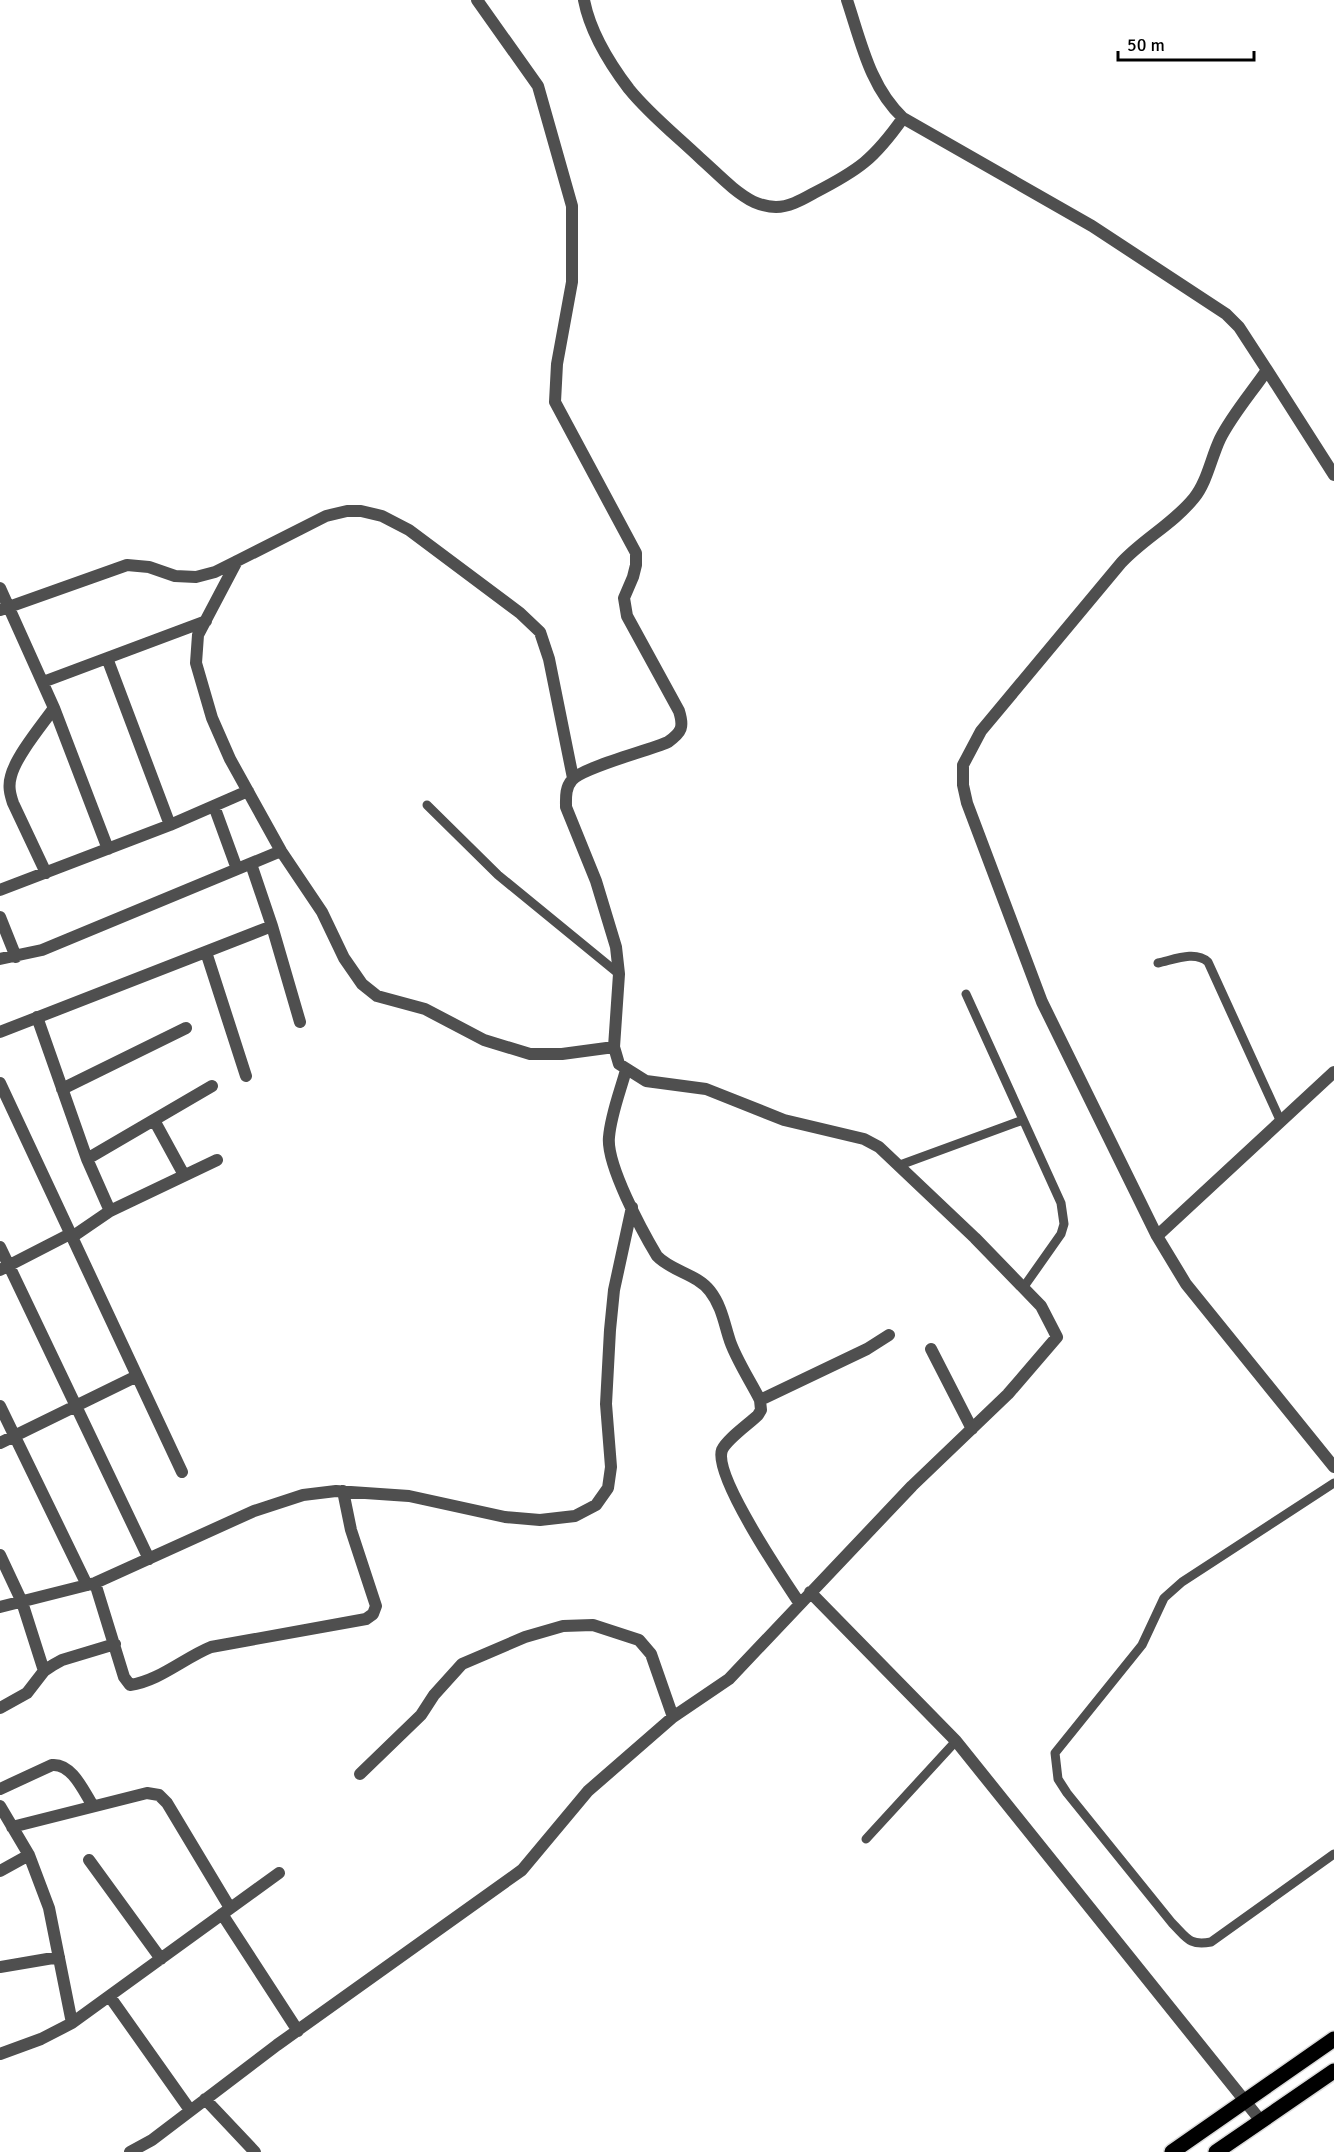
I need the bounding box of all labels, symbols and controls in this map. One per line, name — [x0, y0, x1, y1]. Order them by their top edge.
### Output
scale bar — [1118, 24, 1254, 62]
text: 50 m — [1127, 34, 1165, 56]

